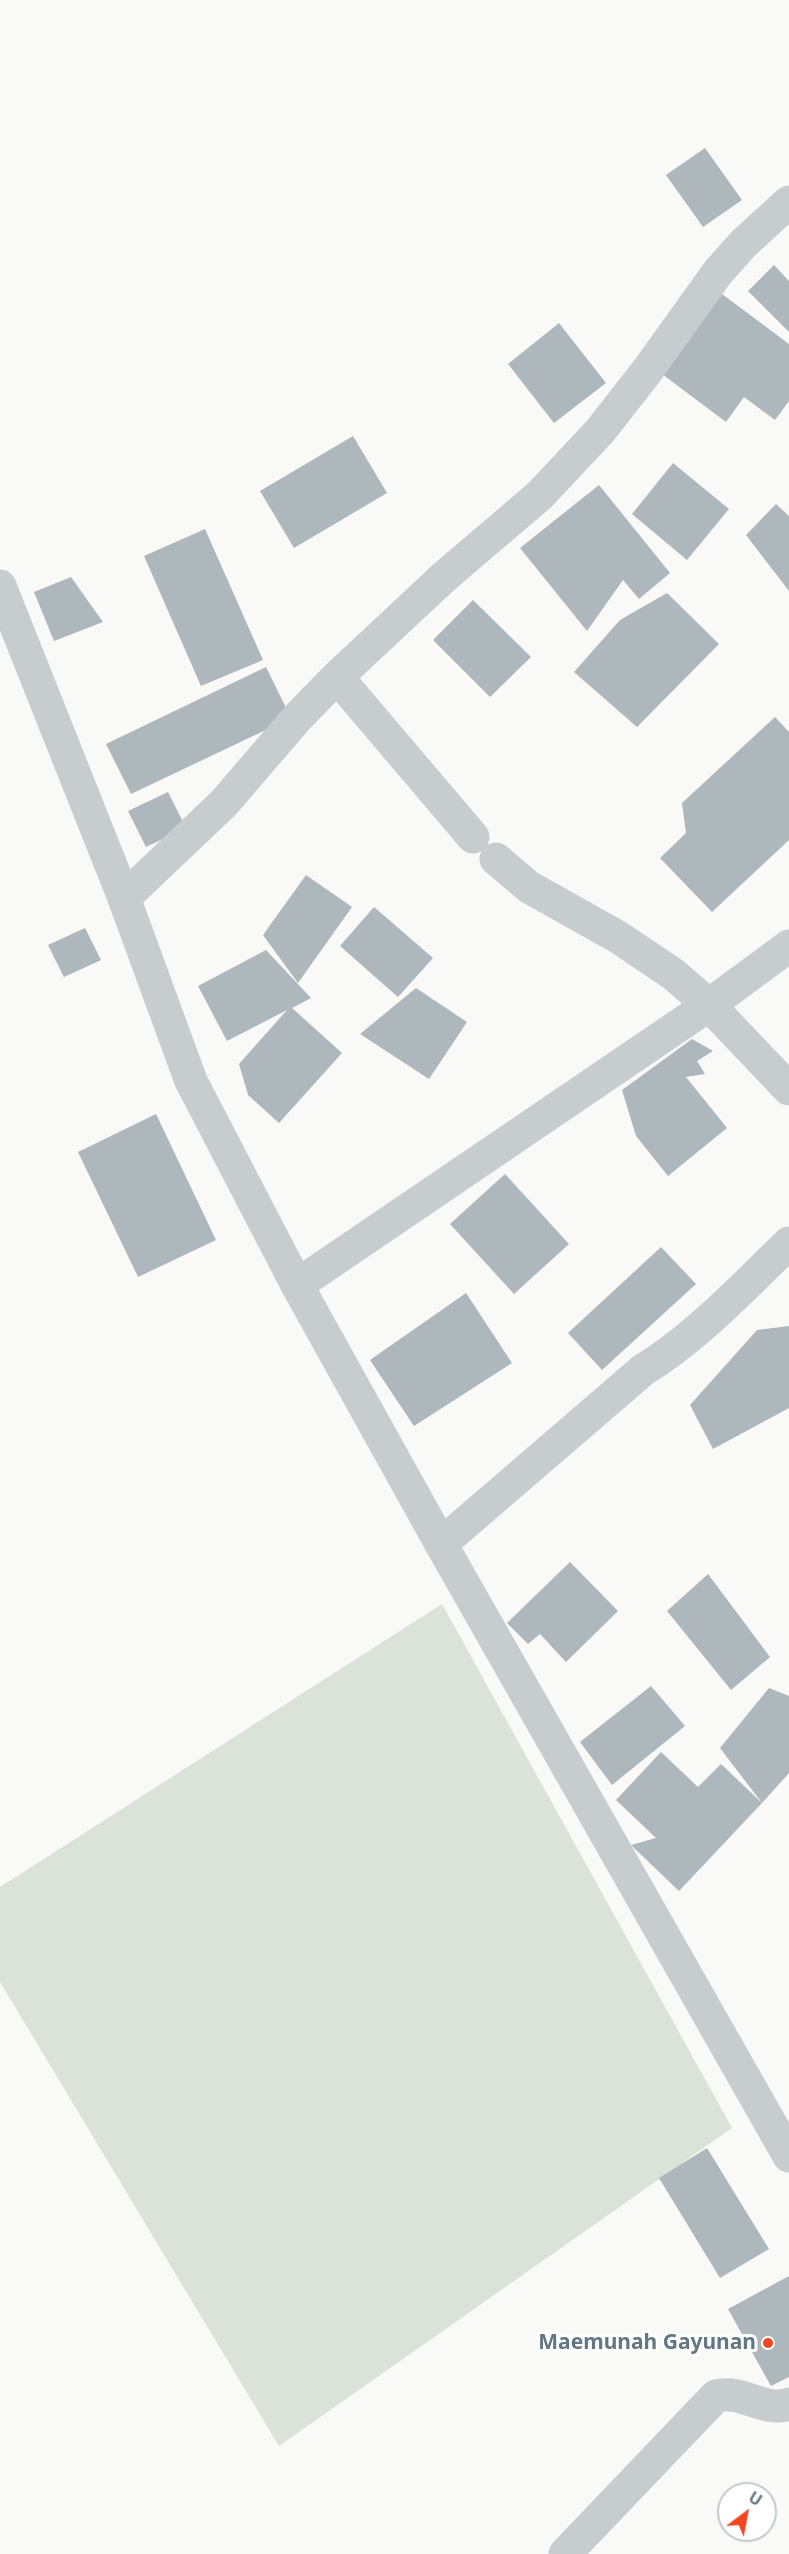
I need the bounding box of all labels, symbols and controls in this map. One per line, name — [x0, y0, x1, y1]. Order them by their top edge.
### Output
place label: Maemunah Gayunan — [538, 2330, 756, 2356]
marker: Maemunah Gayunan — [761, 2336, 775, 2350]
north arrow — [717, 2482, 777, 2542]
text: U — [745, 2486, 766, 2511]

